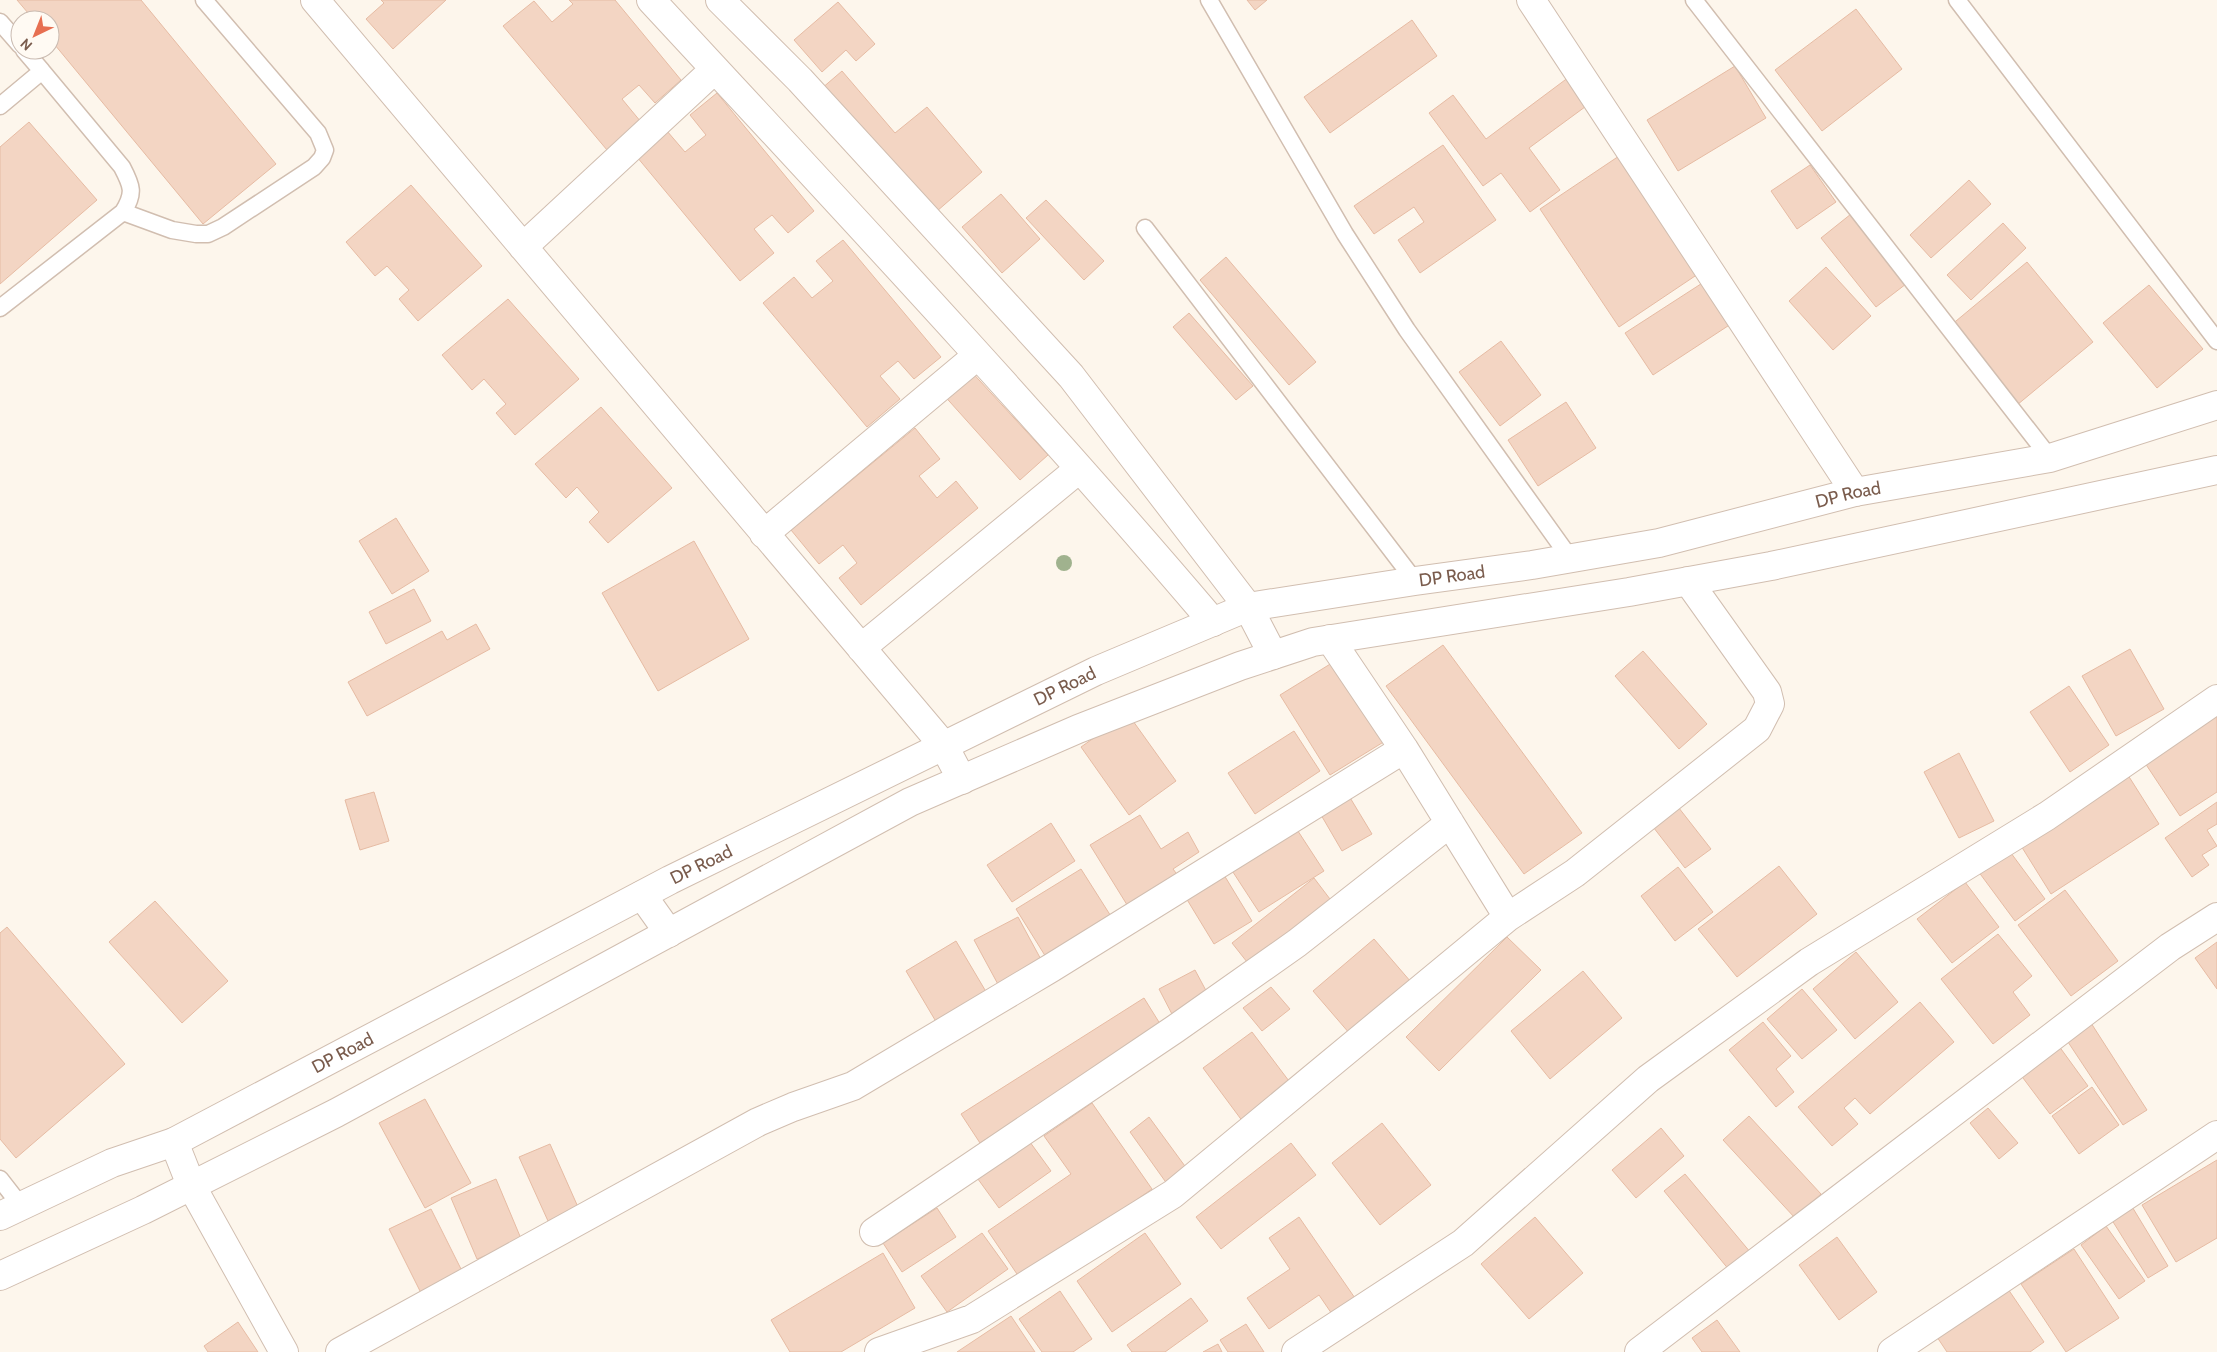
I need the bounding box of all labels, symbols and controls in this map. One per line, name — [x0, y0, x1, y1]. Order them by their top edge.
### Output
north arrow — [10, 10, 60, 60]
text: N — [16, 35, 36, 54]
street label: DP Road — [1813, 477, 1882, 513]
street label: DP Road — [1417, 561, 1486, 591]
street label: DP Road — [1030, 662, 1099, 711]
street label: DP Road — [666, 840, 736, 889]
street label: DP Road — [308, 1028, 377, 1078]

